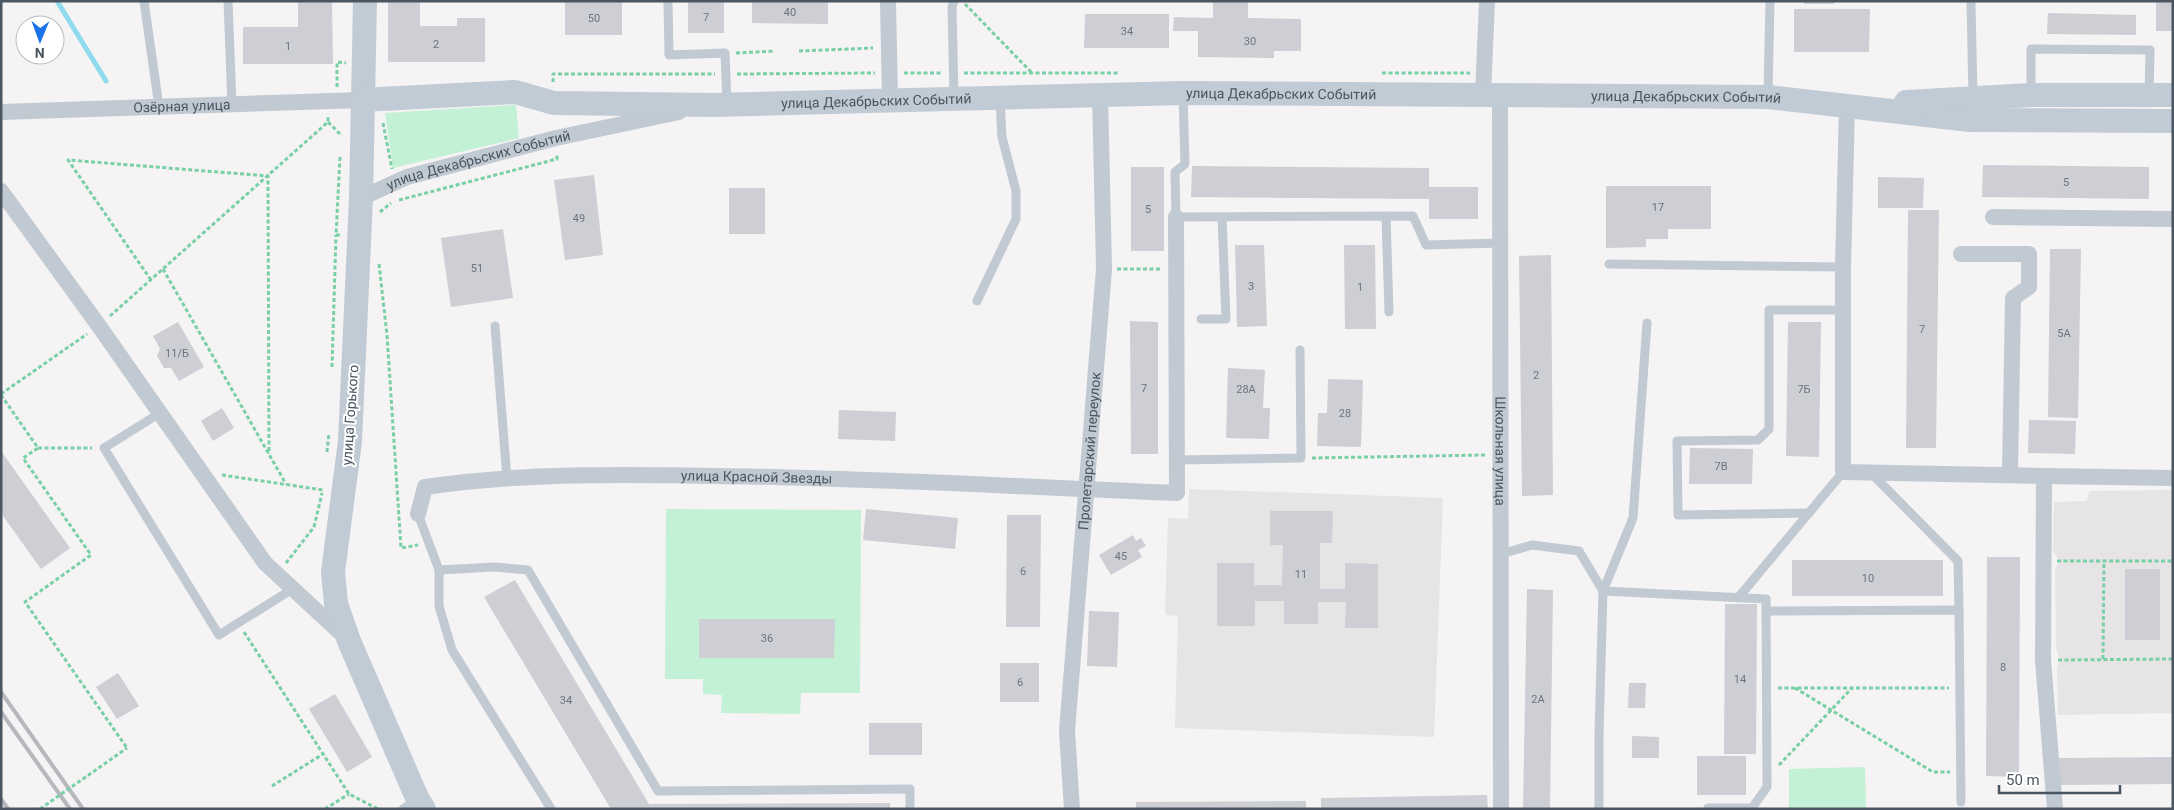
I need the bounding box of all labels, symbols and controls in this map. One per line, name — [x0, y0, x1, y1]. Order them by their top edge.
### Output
house number: 40 — [784, 6, 796, 19]
house number: 7 — [703, 11, 709, 24]
house number: 50 — [588, 12, 600, 25]
north arrow — [15, 15, 65, 65]
house number: 34 — [1121, 25, 1133, 38]
house number: 30 — [1244, 35, 1256, 48]
house number: 2 — [433, 38, 439, 51]
house number: 1 — [285, 40, 291, 53]
text: N — [35, 45, 45, 61]
street label: улица Декабрьских Событий — [1186, 85, 1376, 102]
street label: улица Декабрьских Событий — [1591, 88, 1782, 106]
street label: улица Декабрьских Событий — [781, 90, 972, 111]
street label: Озёрная улица — [133, 96, 231, 116]
street label: улица Декабрьских Событий — [384, 127, 572, 193]
house number: 5 — [2063, 176, 2069, 189]
house number: 17 — [1652, 201, 1664, 214]
house number: 5 — [1145, 203, 1151, 216]
house number: 49 — [573, 212, 585, 225]
house number: 51 — [471, 262, 483, 275]
house number: 3 — [1248, 280, 1254, 293]
house number: 1 — [1357, 281, 1363, 294]
house number: 7 — [1919, 323, 1925, 336]
house number: 5А — [2057, 327, 2072, 340]
house number: 11/Б — [165, 347, 189, 360]
street label: улица Горького — [338, 364, 362, 466]
house number: 2 — [1533, 369, 1539, 382]
street label: Пролетарский переулок — [1075, 371, 1104, 531]
house number: 7 — [1141, 382, 1147, 395]
house number: 28А — [1236, 383, 1257, 396]
house number: 7Б — [1797, 383, 1811, 396]
street label: Школьная улица — [1492, 396, 1509, 506]
house number: 28 — [1339, 407, 1351, 420]
house number: 7В — [1714, 460, 1728, 473]
street label: улица Красной Звезды — [681, 467, 833, 487]
house number: 45 — [1115, 550, 1127, 563]
house number: 6 — [1020, 565, 1026, 578]
house number: 11 — [1295, 568, 1307, 581]
house number: 10 — [1862, 572, 1874, 585]
house number: 36 — [761, 632, 773, 645]
house number: 8 — [2000, 661, 2006, 674]
house number: 14 — [1734, 673, 1746, 686]
house number: 6 — [1017, 676, 1023, 689]
house number: 2А — [1531, 693, 1546, 706]
house number: 34 — [560, 694, 572, 707]
scale bar — [1999, 762, 2120, 794]
text: 50 m — [2006, 771, 2040, 789]

